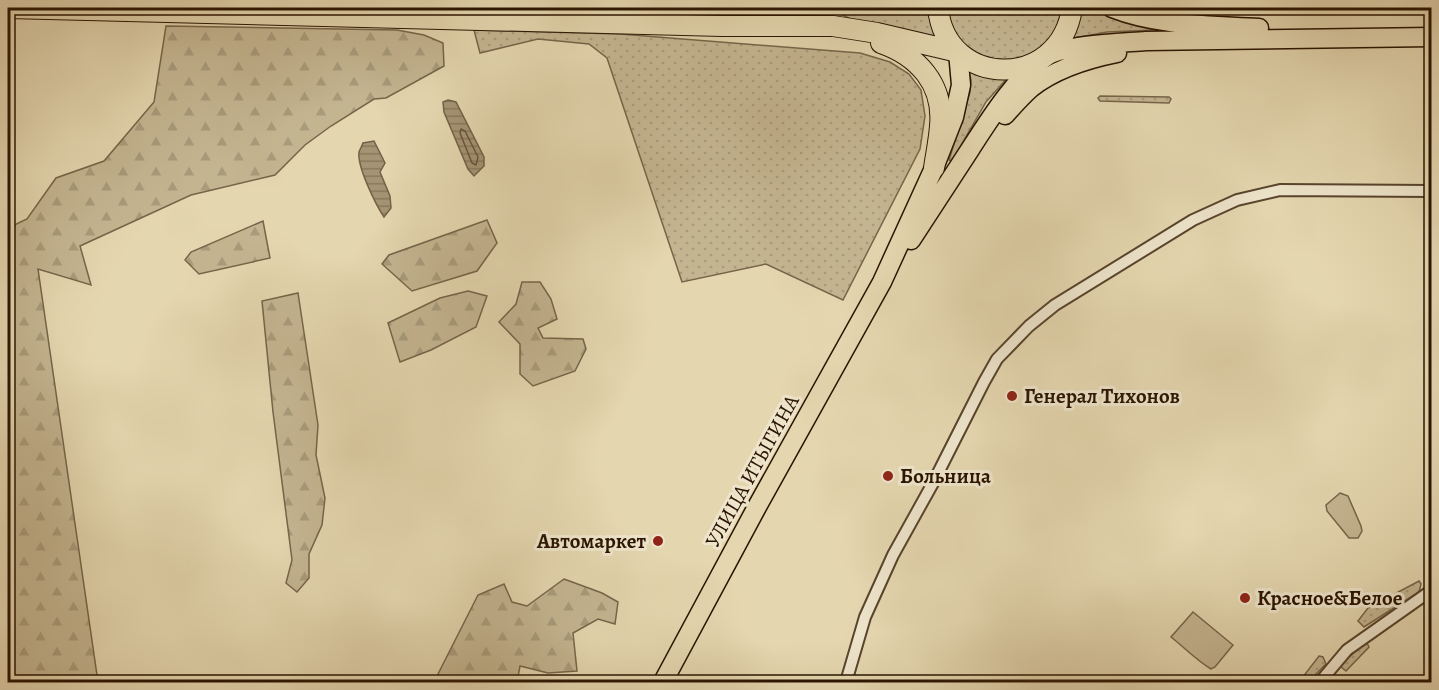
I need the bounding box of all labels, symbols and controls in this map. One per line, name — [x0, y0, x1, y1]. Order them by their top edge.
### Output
place label: Генерал Тихонов — [1024, 382, 1180, 410]
street label: УЛИЦА ИТЫГИНА — [698, 389, 806, 552]
marker: Генерал Тихонов — [1005, 389, 1019, 403]
place label: Больница — [900, 462, 991, 490]
marker: Больница — [881, 469, 895, 483]
place label: Автомаркет — [536, 527, 646, 555]
marker: Автомаркет — [651, 534, 665, 548]
place label: Красное&Белое — [1257, 584, 1403, 612]
marker: Красное&Белое — [1238, 591, 1252, 605]

